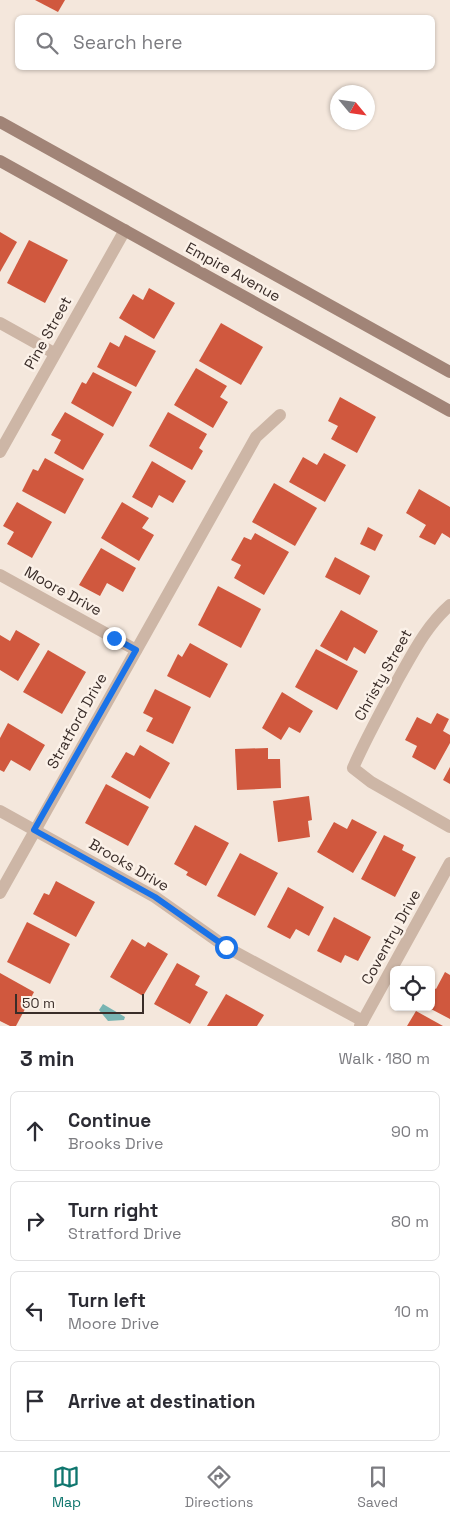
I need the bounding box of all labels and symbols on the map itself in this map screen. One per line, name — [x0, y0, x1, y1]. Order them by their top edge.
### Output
north arrow — [330, 85, 375, 130]
street label: Empire Avenue — [182, 238, 284, 306]
street label: Pine Street — [20, 293, 75, 373]
street label: Moore Drive — [21, 562, 105, 620]
street label: Christy Street — [350, 626, 416, 724]
route end — [103, 627, 126, 650]
street label: Stratford Drive — [42, 669, 111, 772]
street label: Brooks Drive — [86, 834, 173, 895]
street label: Coventry Drive — [357, 886, 425, 988]
route start — [215, 936, 238, 959]
scale bar — [15, 991, 144, 1014]

